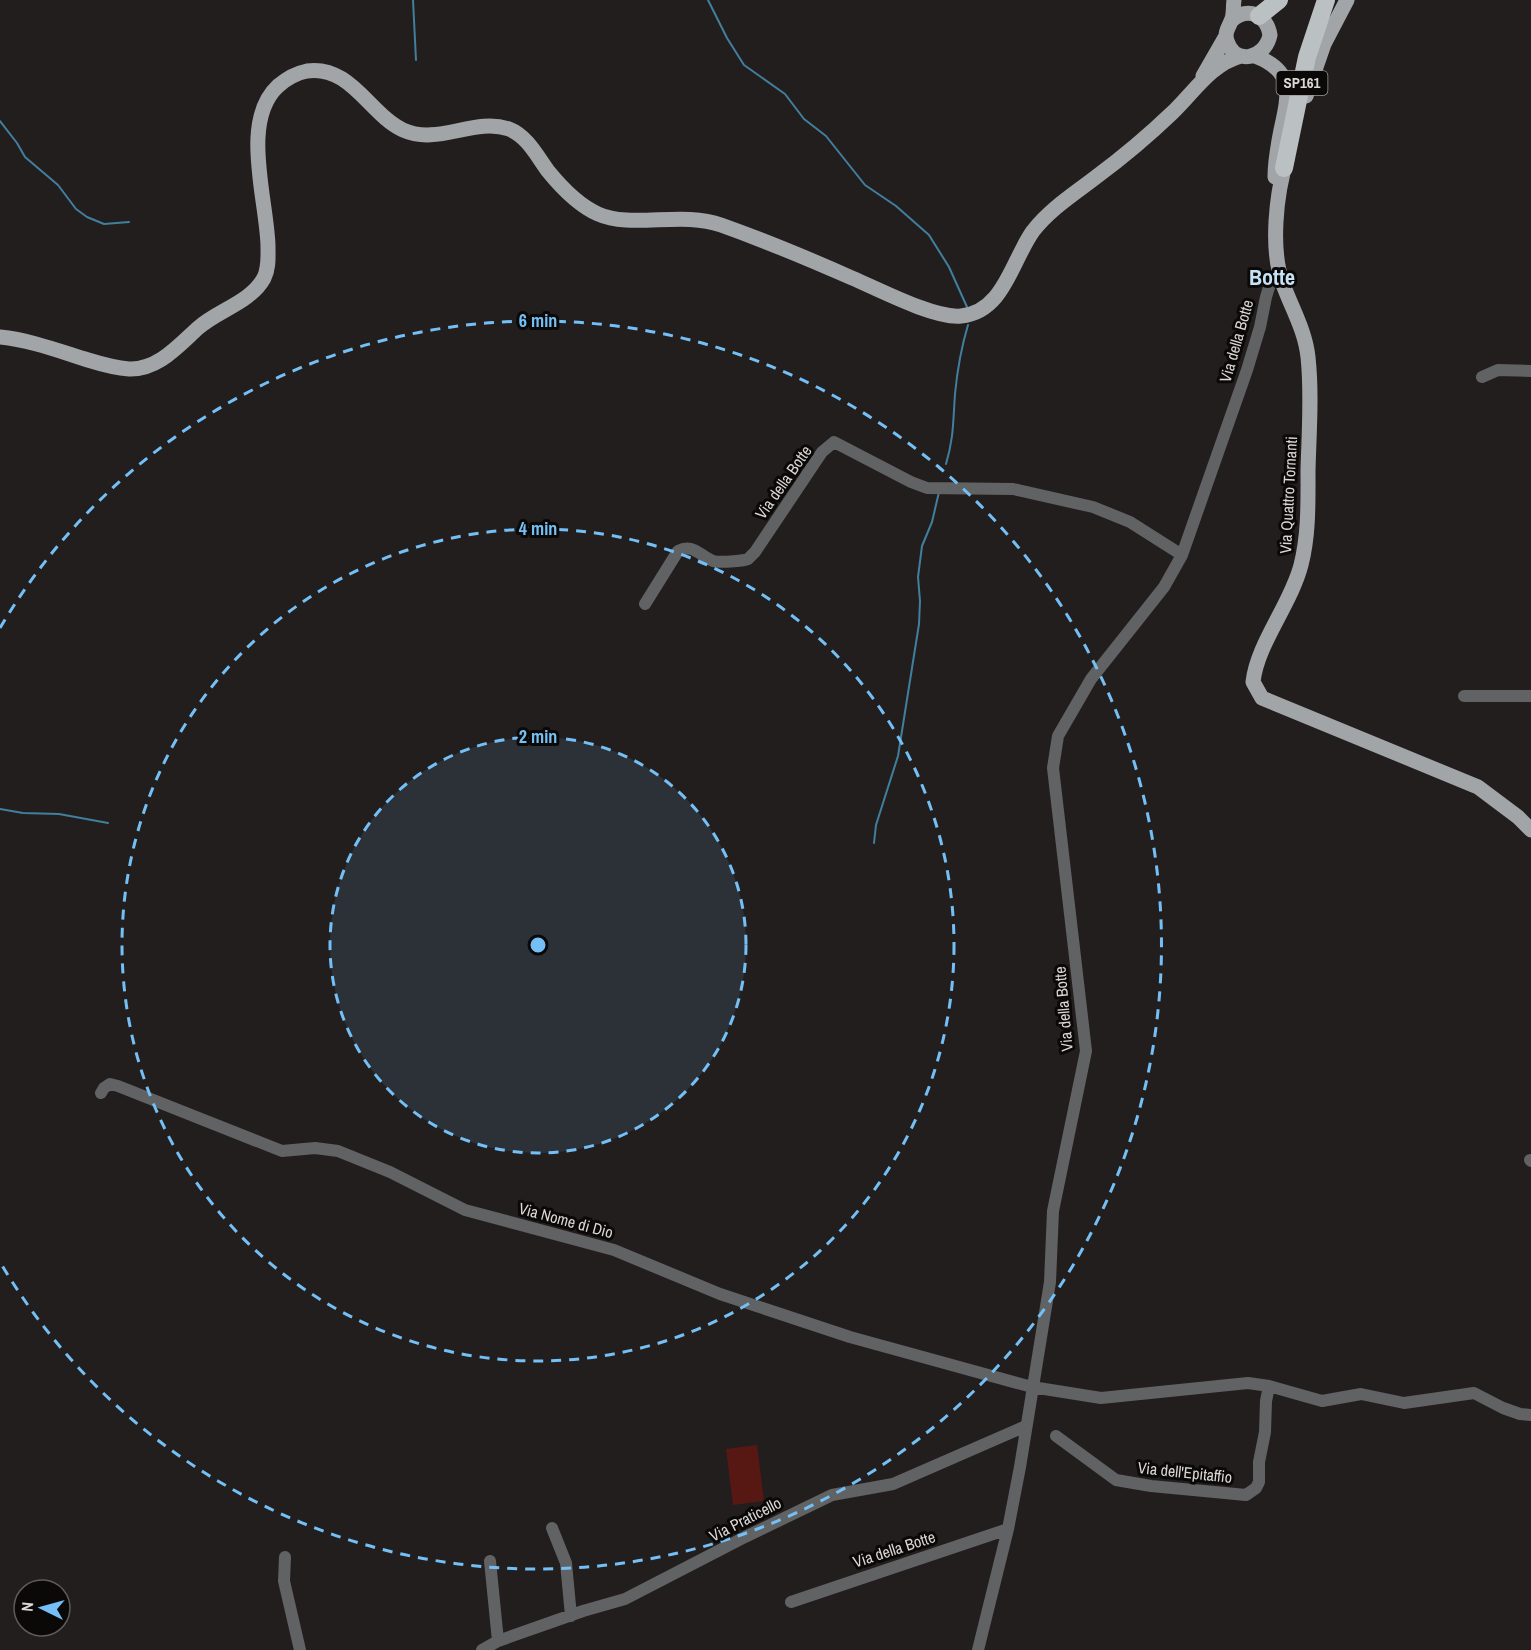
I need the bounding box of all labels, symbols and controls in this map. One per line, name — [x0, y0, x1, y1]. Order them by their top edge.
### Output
road number: SP161 — [1276, 71, 1328, 95]
district label: Botte — [1249, 262, 1295, 292]
street label: Via della Botte — [1214, 297, 1258, 385]
text: 6 min — [519, 308, 557, 333]
street label: Via Quattro Tornanti — [1274, 436, 1302, 554]
street label: Via della Botte — [750, 441, 816, 523]
text: 4 min — [519, 516, 557, 541]
text: 2 min — [519, 724, 557, 749]
centre of rings — [528, 935, 548, 955]
street label: Via della Botte — [1048, 966, 1078, 1052]
street label: Via Nome di Dio — [516, 1197, 616, 1243]
street label: Via dell'Epitaffio — [1137, 1456, 1233, 1488]
street label: Via Praticello — [705, 1492, 785, 1546]
street label: Via della Botte — [850, 1525, 938, 1573]
north arrow — [12, 1578, 72, 1638]
text: N — [16, 1601, 38, 1612]

